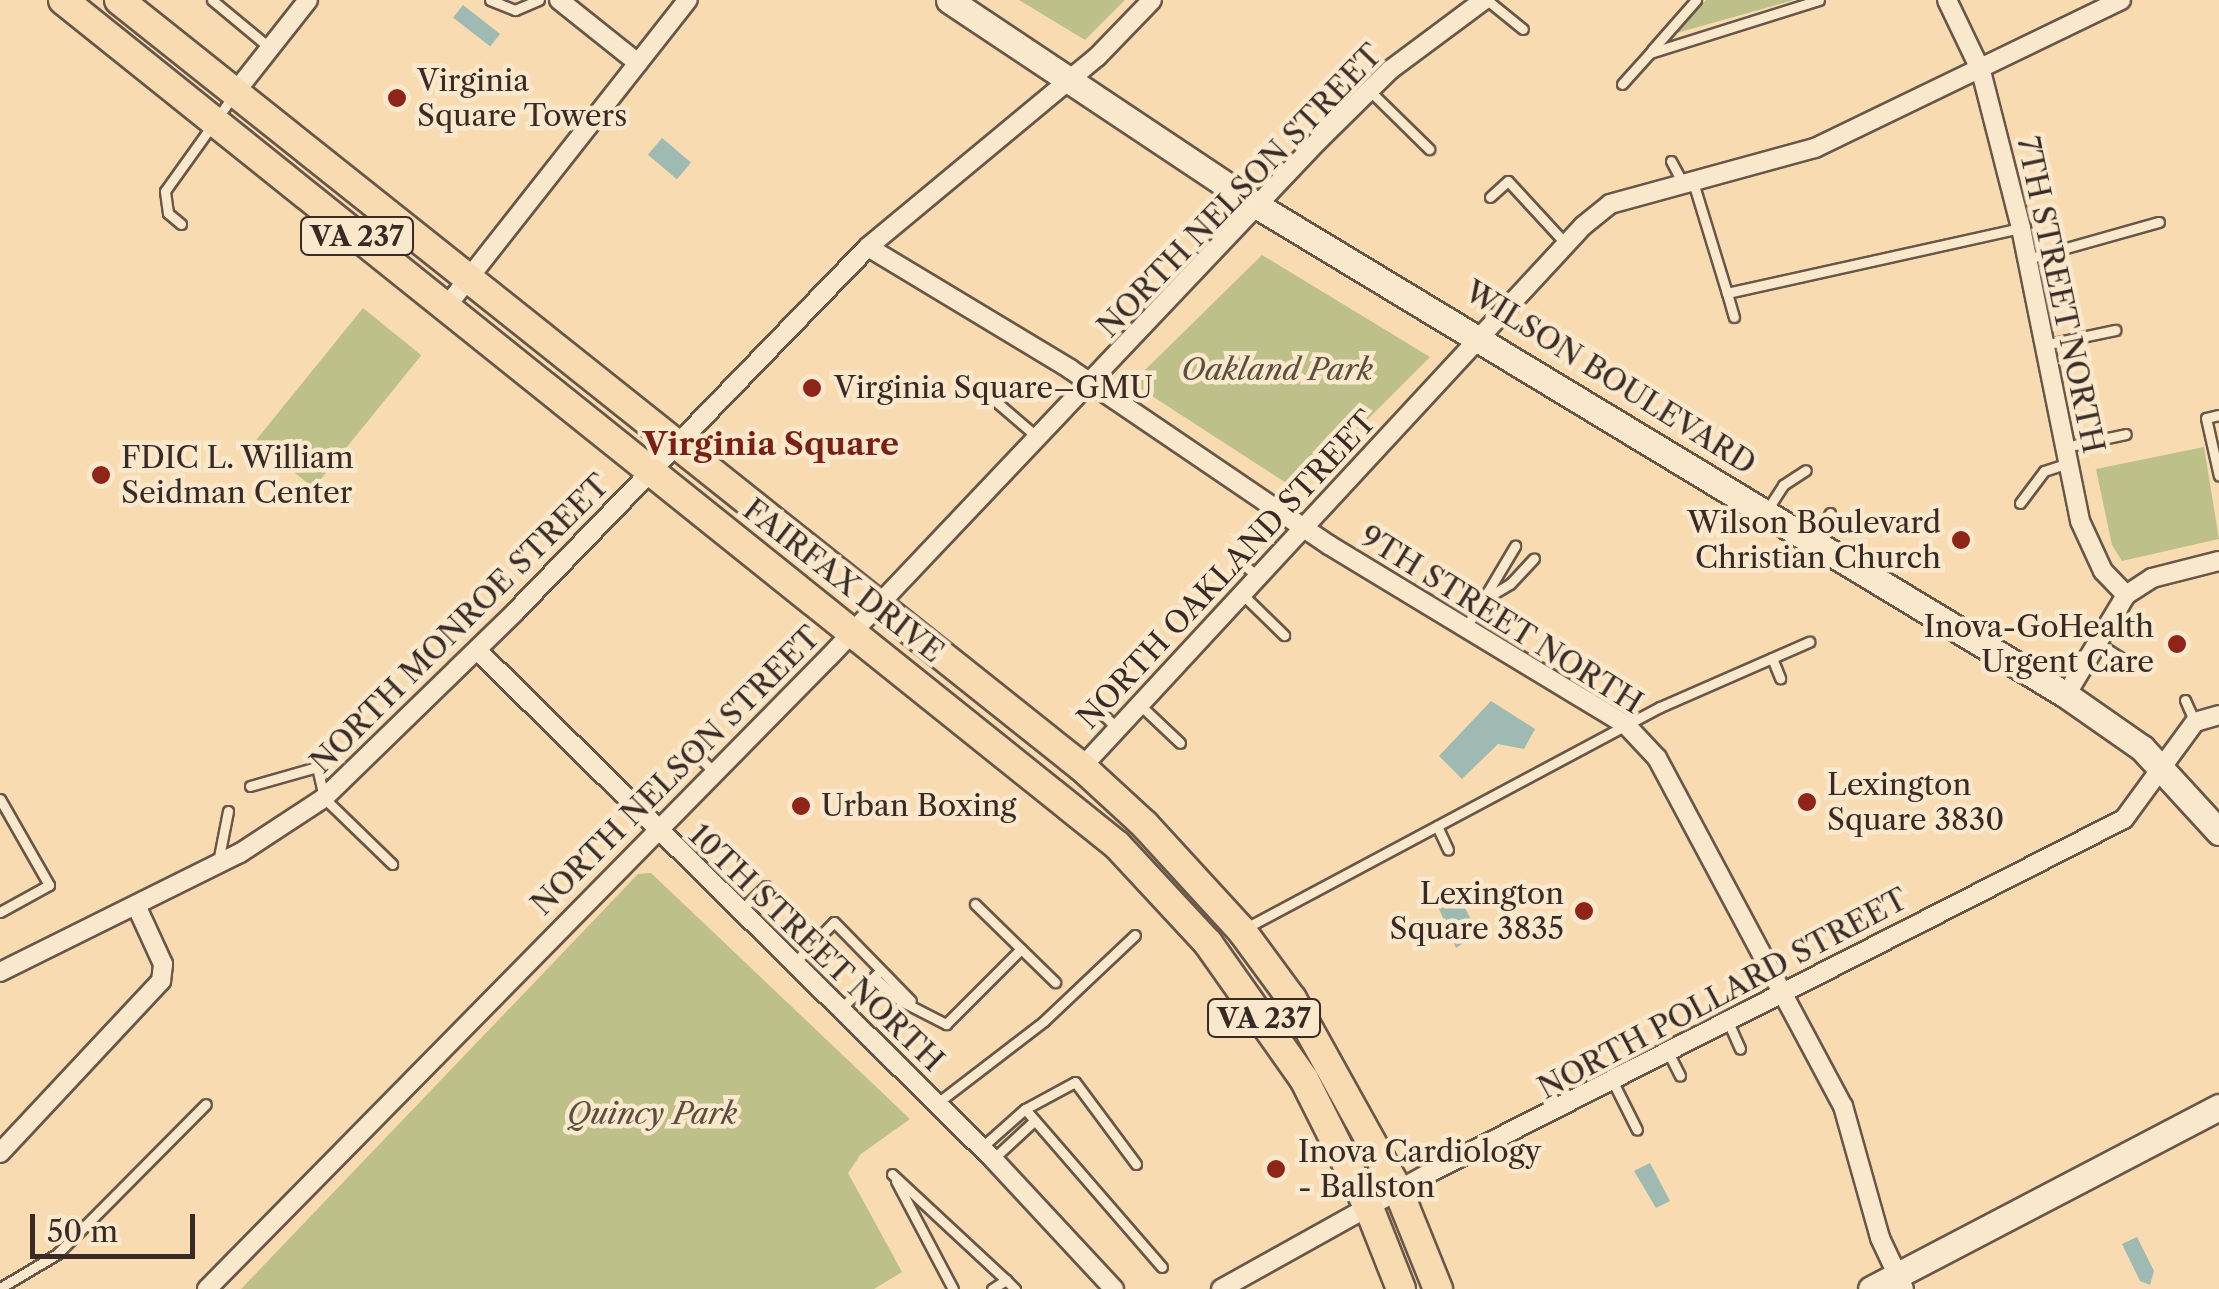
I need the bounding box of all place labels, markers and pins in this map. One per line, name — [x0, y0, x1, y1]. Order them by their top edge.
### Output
place label: Virginia Square Towers — [417, 63, 628, 134]
marker: Virginia Square Towers — [386, 87, 408, 109]
place label: Virginia Square–GMU — [834, 370, 1153, 406]
marker: Virginia Square–GMU — [799, 375, 825, 401]
place label: FDIC L. William Seidman Center — [121, 440, 355, 510]
marker: FDIC L. William Seidman Center — [90, 464, 112, 486]
place label: Wilson Boulevard Christian Church — [1687, 505, 1941, 576]
marker: Wilson Boulevard Christian Church — [1950, 529, 1972, 551]
place label: Inova-GoHealth Urgent Care — [1924, 609, 2154, 680]
marker: Inova-GoHealth Urgent Care — [2164, 631, 2190, 657]
place label: Lexington Square 3830 — [1827, 767, 2004, 838]
place label: Urban Boxing — [821, 788, 1016, 824]
marker: Lexington Square 3830 — [1796, 791, 1818, 813]
marker: Urban Boxing — [790, 795, 812, 817]
place label: Lexington Square 3835 — [1389, 876, 1564, 946]
marker: Lexington Square 3835 — [1573, 900, 1595, 922]
place label: Inova Cardiology - Ballston — [1298, 1134, 1542, 1204]
marker: Inova Cardiology - Ballston — [1263, 1156, 1289, 1182]

